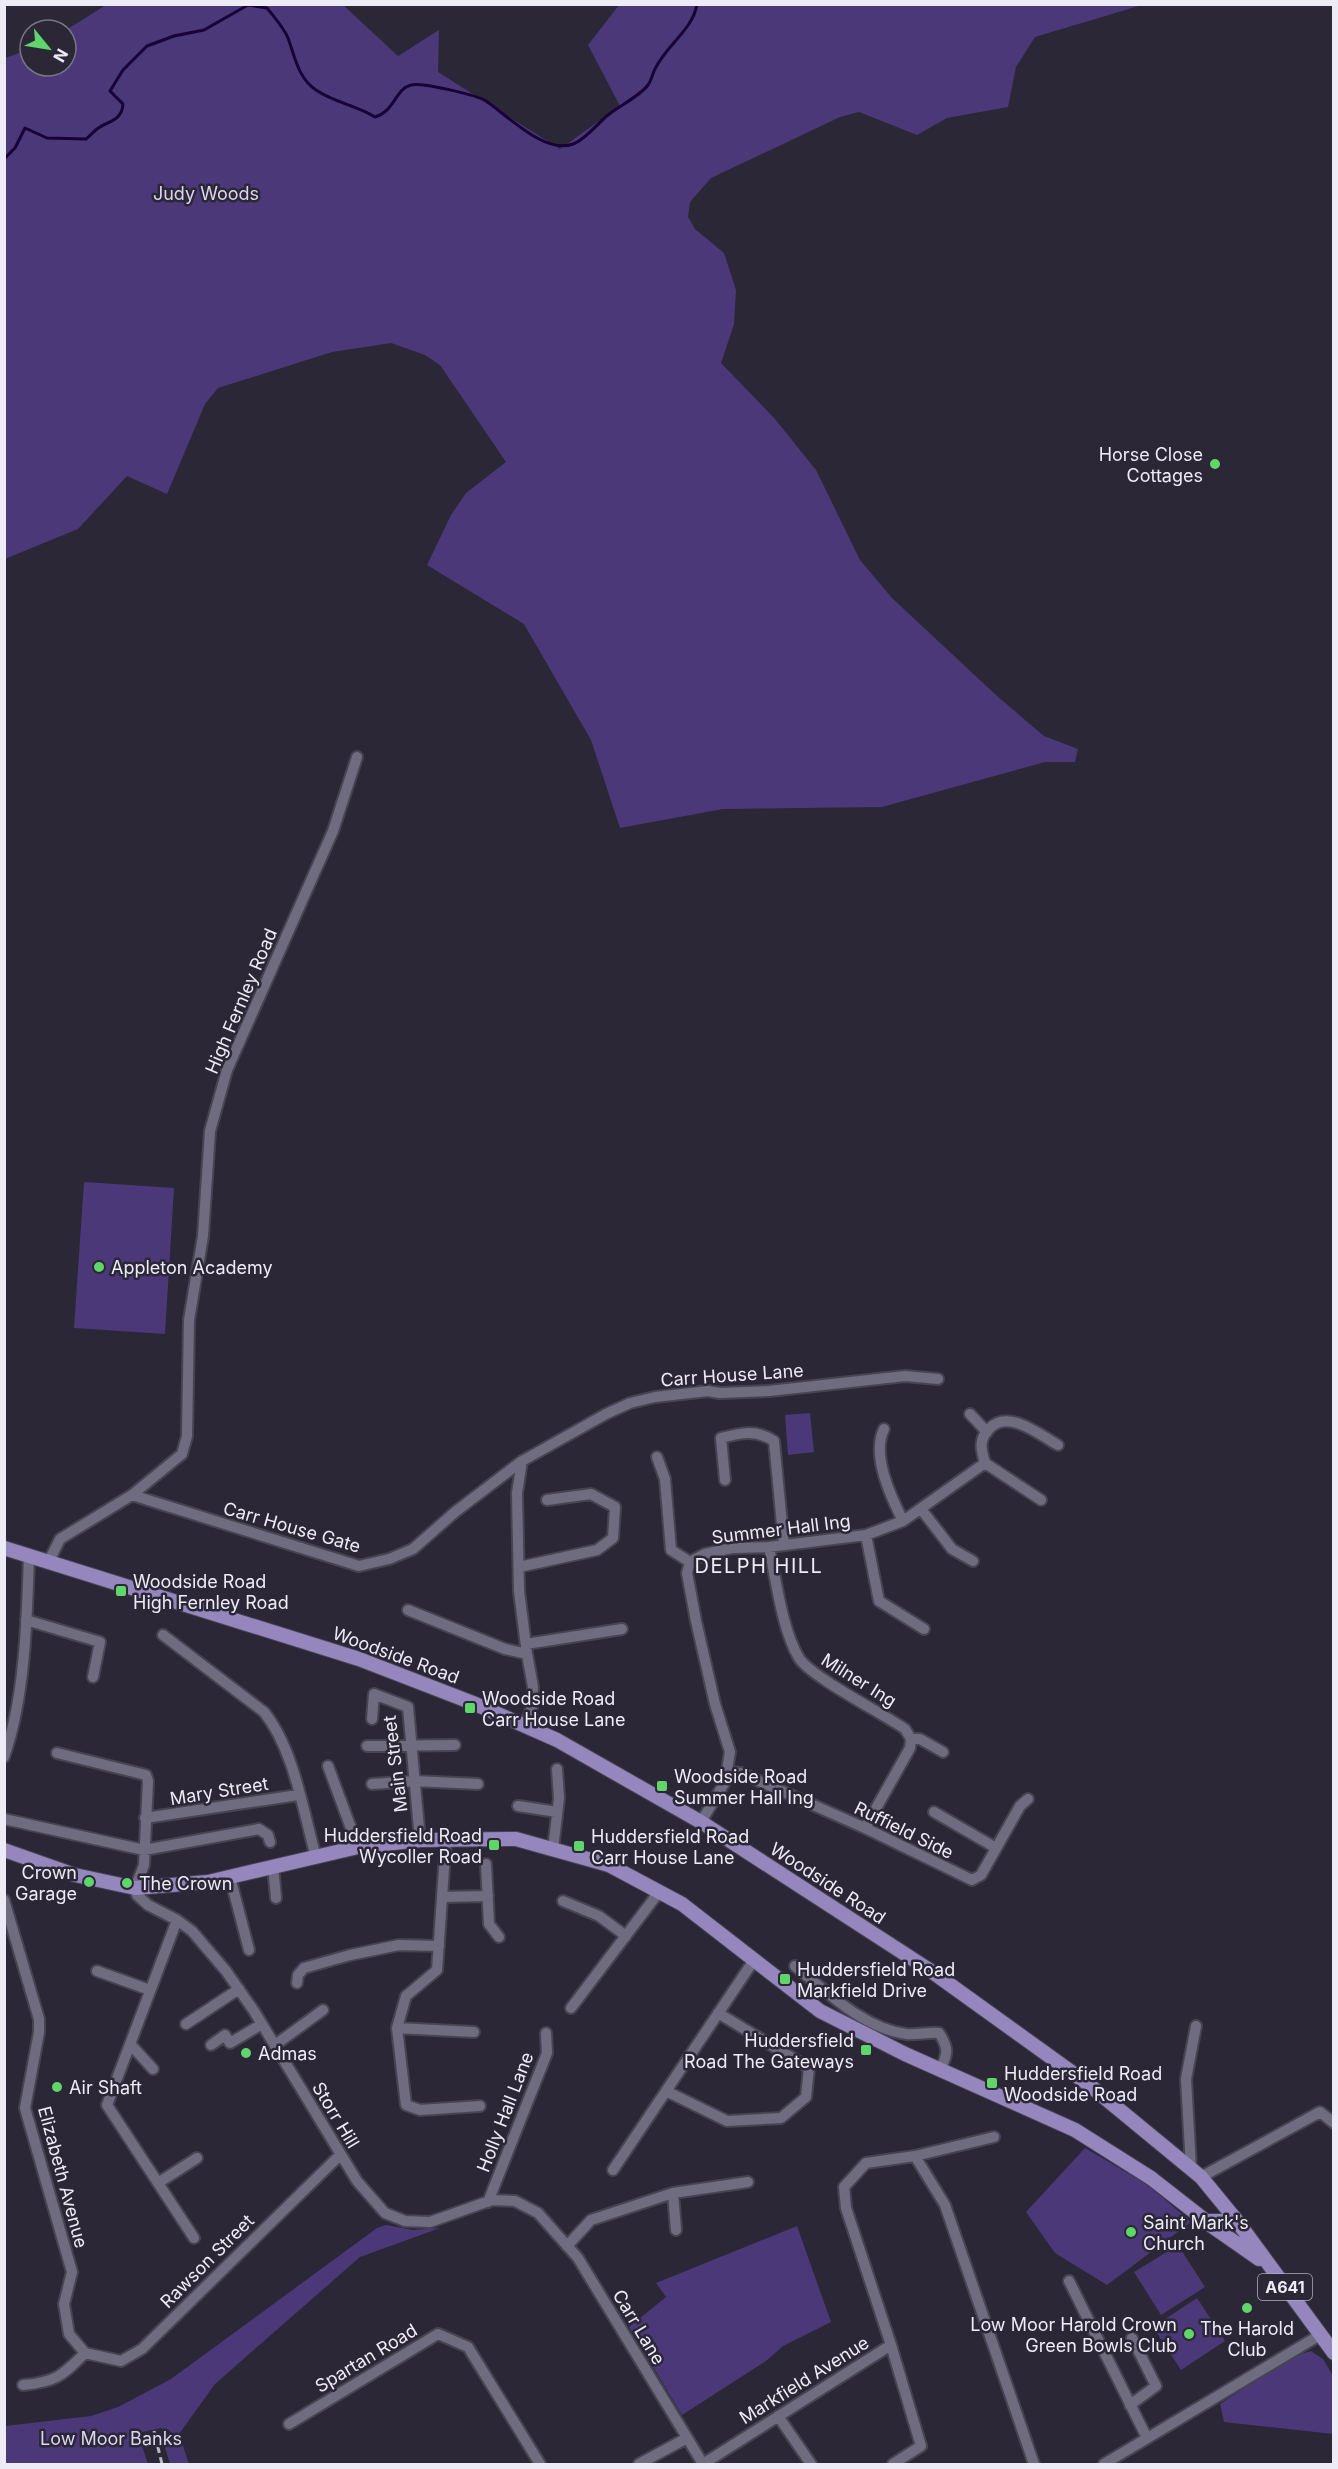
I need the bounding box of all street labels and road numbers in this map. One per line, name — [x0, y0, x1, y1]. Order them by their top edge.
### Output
street label: High Fernley Road — [201, 925, 281, 1077]
street label: Carr House Lane — [660, 1360, 804, 1390]
street label: Carr House Gate — [221, 1497, 363, 1557]
street label: Summer Hall Ing — [710, 1510, 852, 1548]
street label: Woodside Road — [330, 1622, 462, 1688]
street label: Milner Ing — [818, 1649, 900, 1711]
street label: Main Street — [379, 1714, 411, 1814]
street label: Mary Street — [168, 1773, 270, 1809]
street label: Ruffield Side — [851, 1797, 957, 1863]
street label: Woodside Road — [766, 1838, 890, 1928]
street label: Holly Hall Lane — [472, 2049, 538, 2175]
street label: Storr Hill — [308, 2078, 364, 2152]
street label: Elizabeth Avenue — [34, 2104, 92, 2250]
street label: Rawson Street — [156, 2210, 258, 2312]
road number: A641 — [1258, 2274, 1312, 2300]
street label: Carr Lane — [608, 2286, 670, 2368]
street label: Spartan Road — [311, 2319, 421, 2397]
street label: Markfield Avenue — [735, 2332, 873, 2428]

